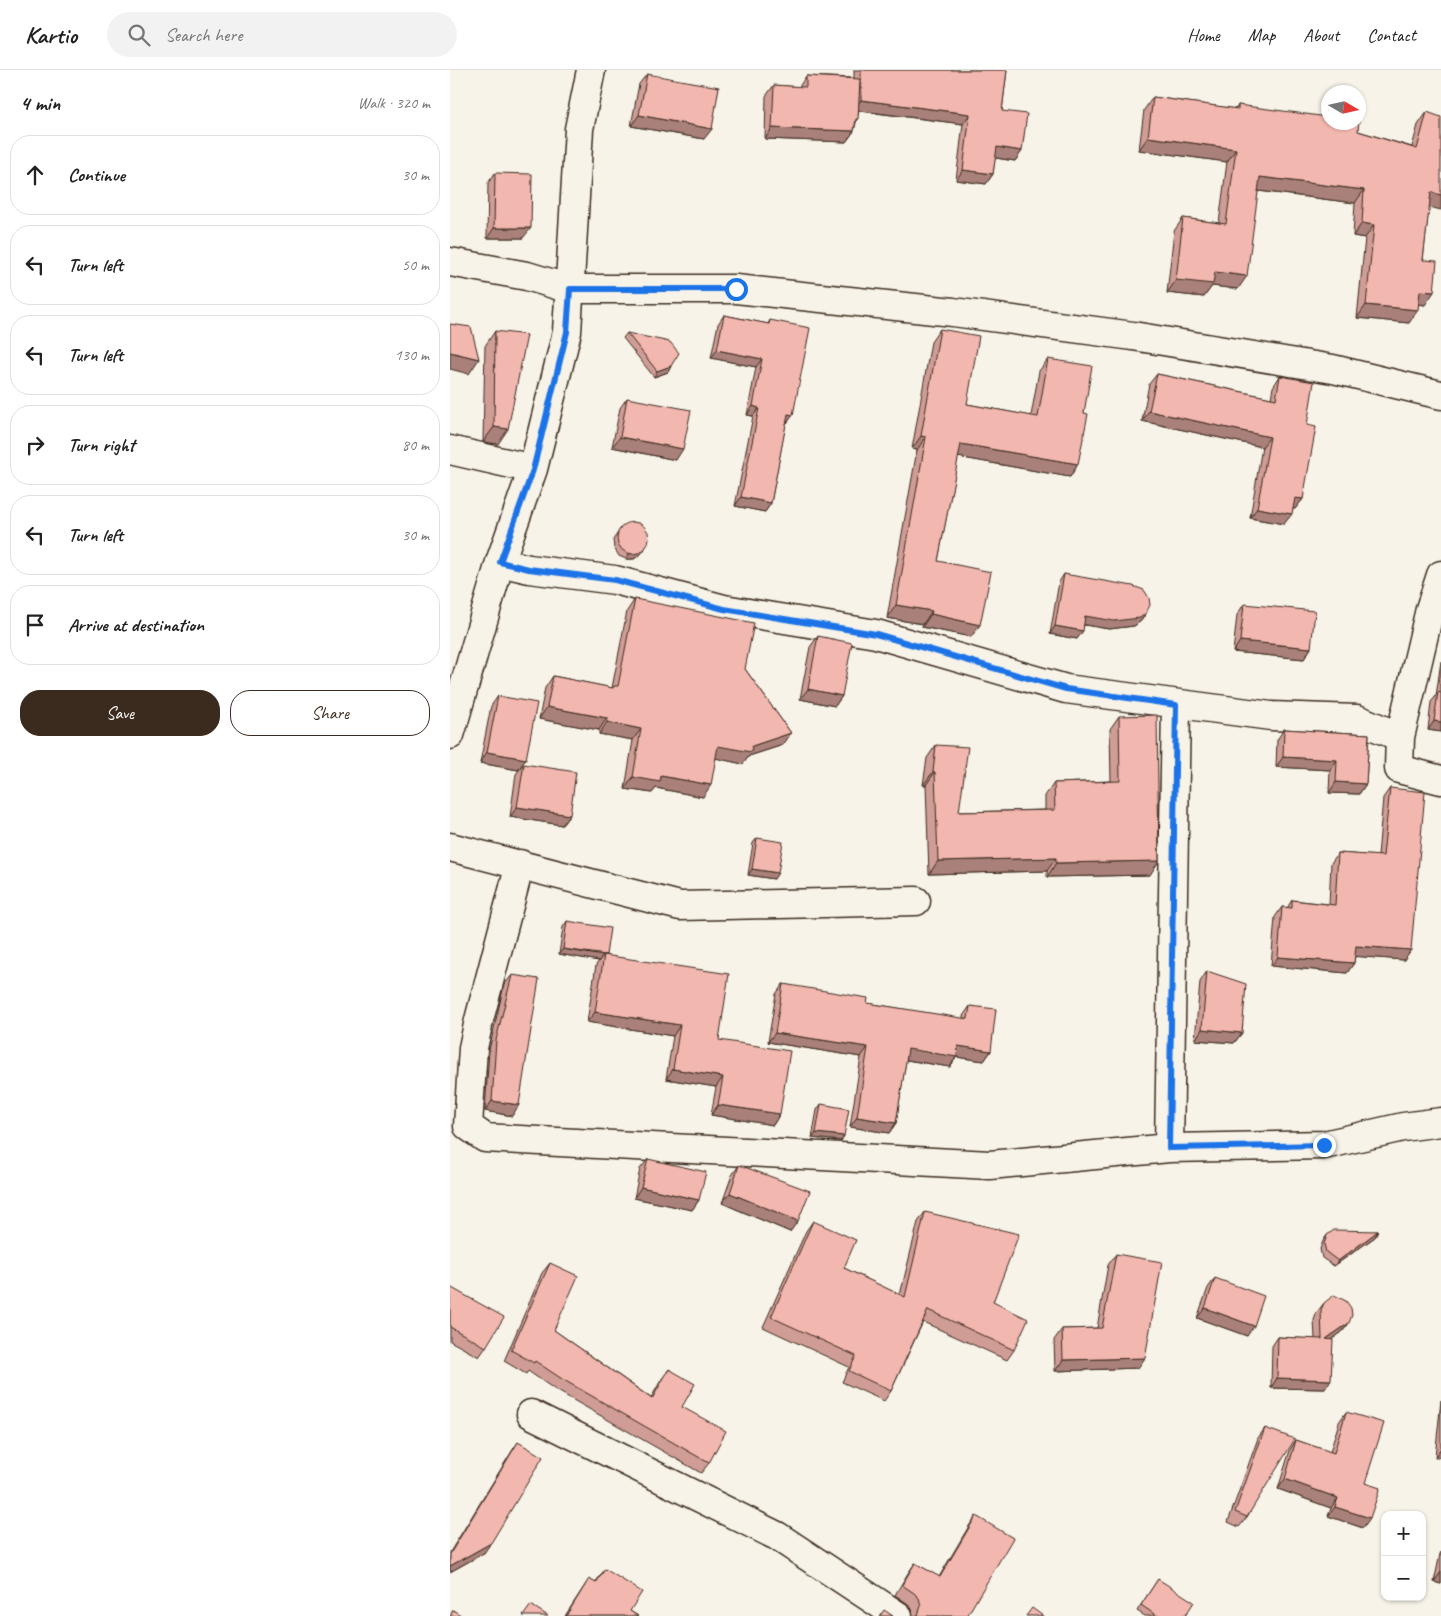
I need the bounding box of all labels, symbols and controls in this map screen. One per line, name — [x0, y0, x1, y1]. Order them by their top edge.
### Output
search box — [107, 12, 457, 57]
text: Kartio — [25, 20, 77, 50]
icon: search — [125, 21, 153, 49]
text: Search here — [165, 23, 242, 47]
text: Home — [1187, 24, 1220, 46]
text: Map — [1248, 24, 1275, 46]
text: About — [1303, 24, 1339, 46]
text: Contact — [1367, 24, 1416, 46]
north arrow — [1321, 85, 1366, 130]
text: 4 min — [20, 90, 60, 116]
text: Walk · 320 m — [358, 93, 430, 113]
icon: ahead — [21, 161, 49, 189]
text: Continue — [68, 163, 125, 187]
text: 30 m — [402, 165, 429, 185]
icon: left — [21, 251, 49, 279]
text: Turn left — [68, 253, 123, 277]
text: 50 m — [402, 255, 429, 275]
route start — [725, 278, 748, 301]
icon: left — [21, 341, 49, 369]
text: Turn left — [68, 343, 123, 367]
text: 130 m — [395, 345, 429, 365]
icon: right — [21, 431, 49, 459]
text: Turn right — [68, 433, 135, 457]
text: 80 m — [402, 435, 429, 455]
icon: left — [21, 521, 49, 549]
text: Turn left — [68, 523, 123, 547]
text: 30 m — [402, 525, 429, 545]
icon: arrive — [21, 611, 49, 639]
text: Arrive at destination — [68, 613, 204, 637]
button: Save — [20, 690, 220, 736]
button: Share — [230, 690, 430, 736]
route end — [1313, 1134, 1336, 1157]
map controls — [1381, 1511, 1426, 1601]
button: + — [1381, 1511, 1426, 1556]
button: − — [1381, 1556, 1426, 1601]

